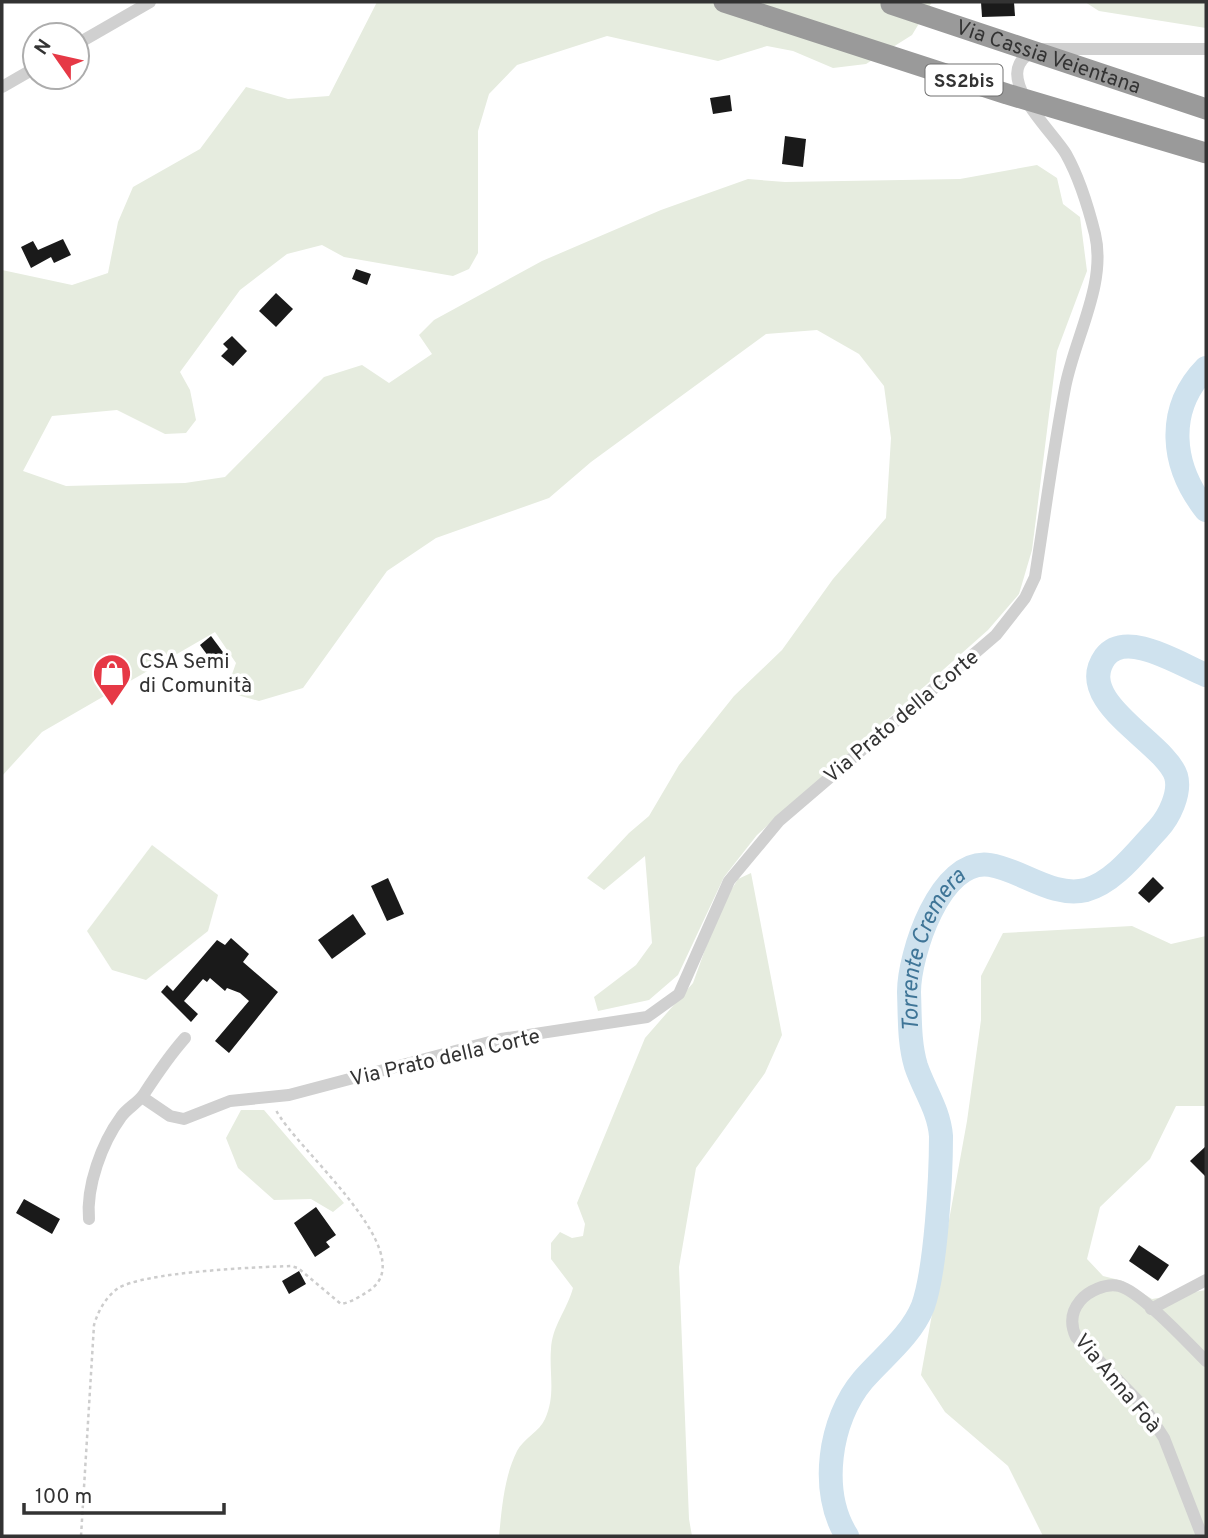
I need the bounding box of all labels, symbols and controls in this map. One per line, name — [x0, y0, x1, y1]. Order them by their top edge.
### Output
street label: Via Cassia Veientana — [952, 15, 1144, 101]
north arrow — [21, 21, 91, 91]
text: N — [30, 35, 57, 60]
road number: SS2bis — [926, 64, 1002, 96]
street label: Via Prato della Corte — [819, 644, 985, 790]
place label: CSA Semi di Comunità — [139, 649, 252, 700]
shop icon: CSA Semi di Comunità — [91, 652, 133, 707]
water label: Torrente Cremera — [897, 863, 973, 1032]
street label: Via Prato della Corte — [348, 1023, 543, 1093]
street label: Via Anna Foà — [1068, 1329, 1166, 1439]
scale bar — [24, 1472, 224, 1516]
text: 100 m — [35, 1484, 92, 1511]

